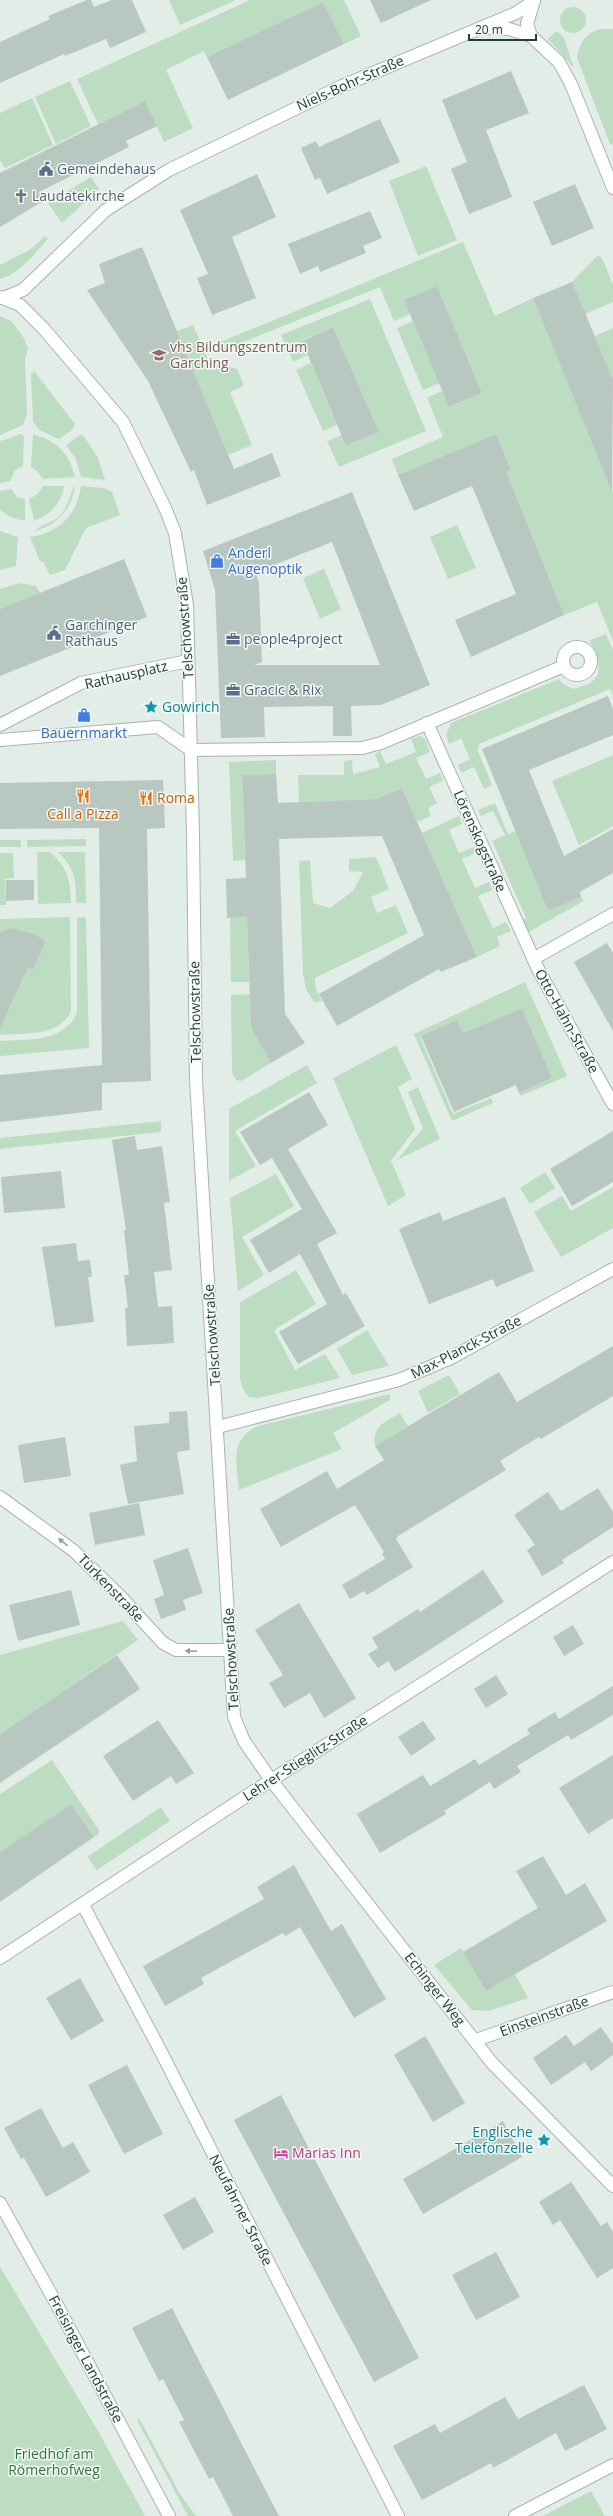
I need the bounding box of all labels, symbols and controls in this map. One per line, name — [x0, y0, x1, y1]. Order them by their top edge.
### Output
scale bar — [469, 16, 536, 42]
text: 20 m — [475, 21, 503, 38]
street label: Niels-Bohr-Straße — [293, 50, 407, 115]
place label: Gemeindehaus — [57, 159, 156, 178]
public building icon: Gemeindehaus — [38, 161, 54, 177]
place label: Laudatekirche — [32, 186, 125, 205]
church icon: Laudatekirche — [13, 188, 29, 204]
place label: vhs Bildungszentrum Garching — [170, 337, 307, 372]
school or university icon: vhs Bildungszentrum Garching — [151, 347, 167, 363]
place label: Anderl Augenoptik — [228, 543, 303, 578]
shop icon: Anderl Augenoptik — [209, 553, 225, 569]
street label: Telschowstraße — [171, 576, 198, 680]
place label: Garchinger Rathaus — [65, 615, 138, 650]
public building icon: Garchinger Rathaus — [46, 625, 62, 641]
place label: people4project — [244, 629, 343, 648]
office icon: people4project — [225, 631, 241, 647]
street label: Rathausplatz — [83, 656, 170, 693]
place label: Gracic & Rix — [244, 680, 322, 699]
office icon: Gracic & Rix — [225, 682, 241, 698]
place label: Gowirich — [162, 697, 220, 716]
place icon: Gowirich — [143, 699, 159, 715]
shop icon: Bauernmarkt — [76, 707, 92, 723]
place label: Bauernmarkt — [41, 723, 127, 742]
street label: Lörenskogstraße — [449, 787, 511, 895]
restaurant icon: Call a Pizza — [75, 788, 91, 804]
place label: Roma — [157, 788, 195, 807]
restaurant icon: Roma — [138, 790, 154, 806]
place label: Call a Pizza — [47, 804, 119, 823]
street label: Telschowstraße — [184, 961, 205, 1063]
street label: Otto-Hahn-Straße — [531, 965, 604, 1076]
street label: Telschowstraße — [198, 1283, 225, 1387]
street label: Max-Planck-Straße — [407, 1310, 524, 1383]
one-way arrow — [57, 1538, 68, 1546]
street label: Türkenstraße — [74, 1550, 149, 1626]
street label: Telschowstraße — [218, 1607, 243, 1711]
one-way arrow — [185, 1647, 197, 1654]
street label: Lehrer-Stieglitz-Straße — [239, 1710, 371, 1805]
street label: Echinger Weg — [401, 1948, 470, 2030]
street label: Einsteinstraße — [497, 1991, 591, 2040]
place label: Englische Telefonzelle — [455, 2122, 533, 2157]
place icon: Englische Telefonzelle — [536, 2132, 552, 2148]
place label: Marias Inn — [292, 2143, 361, 2162]
hotel icon: Marias Inn — [273, 2145, 289, 2161]
street label: Neufahrner Straße — [205, 2151, 278, 2269]
street label: Freisinger Landstraße — [45, 2292, 128, 2426]
park label: Friedhof am Römerhofweg — [8, 2444, 100, 2479]

